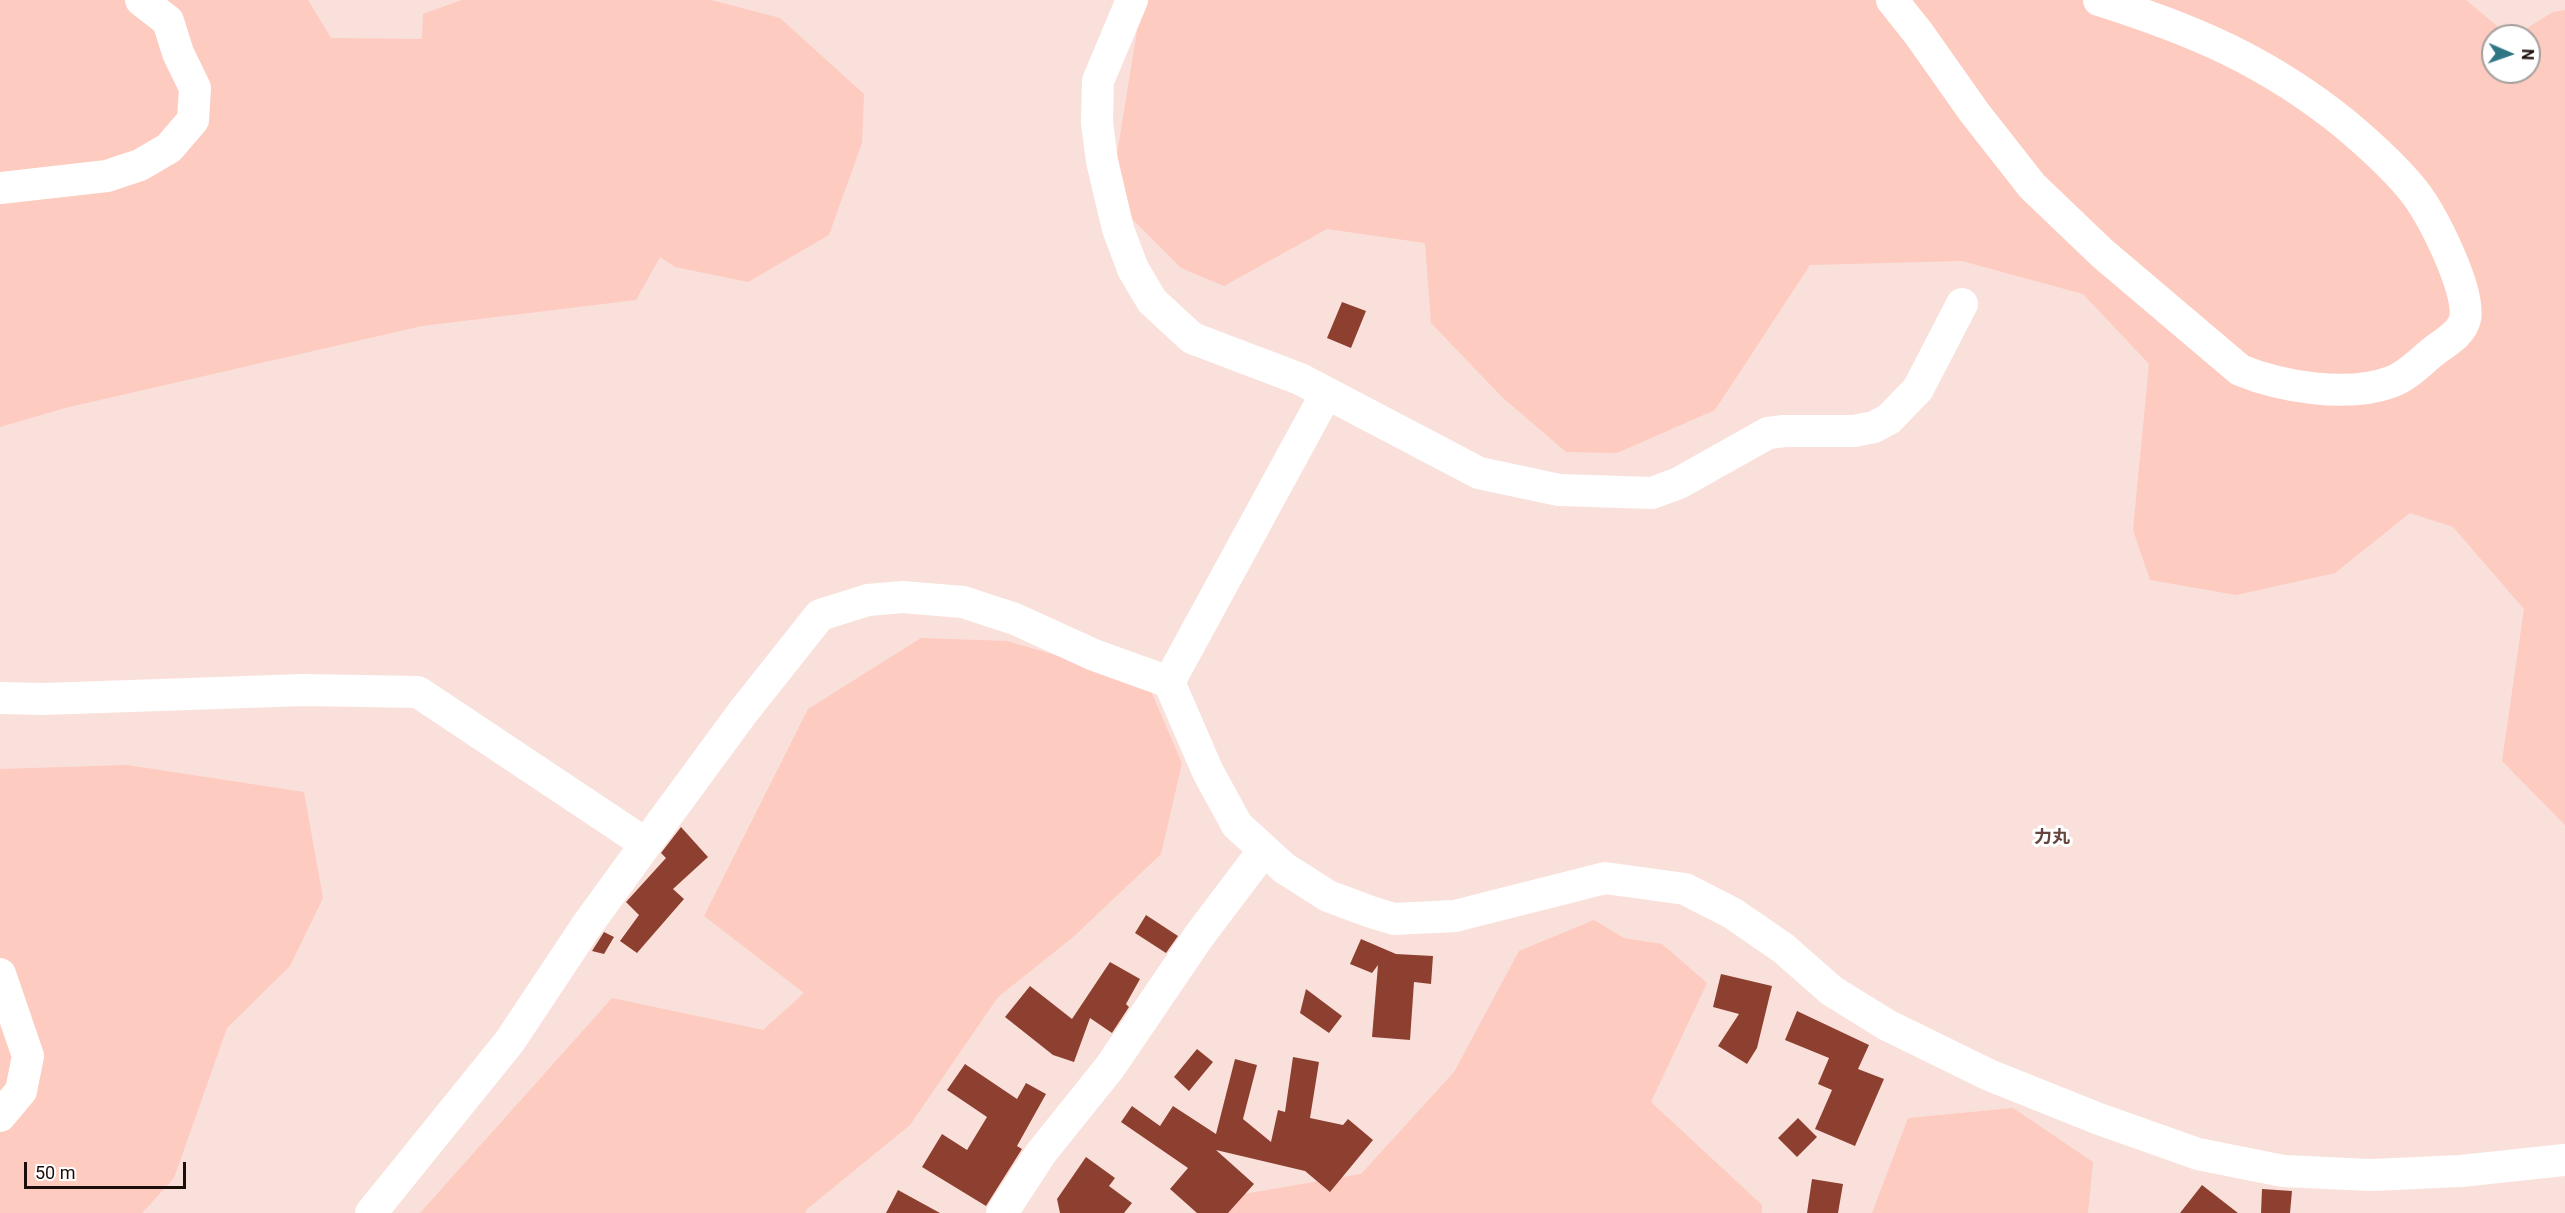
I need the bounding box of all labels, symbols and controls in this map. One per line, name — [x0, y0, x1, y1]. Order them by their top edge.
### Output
north arrow — [2481, 24, 2541, 84]
text: N — [2518, 49, 2537, 61]
district label: 力丸 — [2034, 827, 2070, 849]
scale bar — [27, 1150, 189, 1188]
text: 50 m — [35, 1162, 75, 1183]

